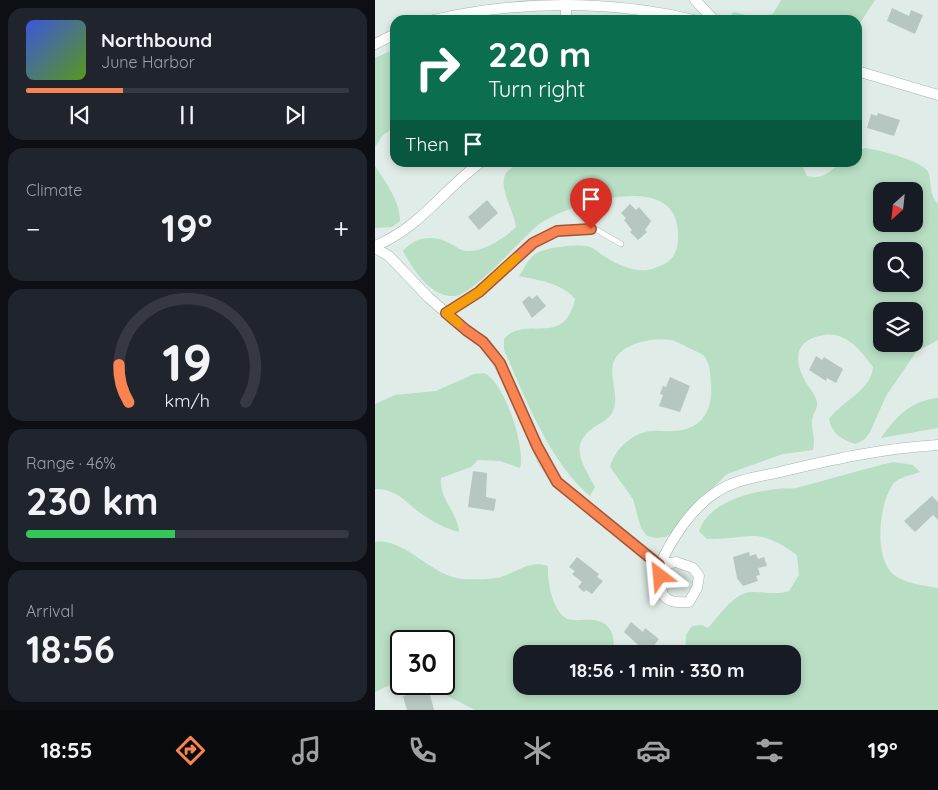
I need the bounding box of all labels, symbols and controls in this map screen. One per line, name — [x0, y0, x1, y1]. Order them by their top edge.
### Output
text: Northbound — [101, 28, 212, 52]
text: 220 m — [488, 32, 591, 76]
icon: right — [405, 35, 470, 100]
text: June Harbor — [101, 52, 195, 72]
text: Turn right — [488, 75, 585, 103]
icon: previous — [66, 101, 94, 129]
icon: pause — [173, 101, 201, 129]
icon: next — [281, 101, 309, 129]
icon: arrive — [459, 130, 487, 158]
text: Then — [405, 132, 449, 156]
pin — [570, 178, 612, 229]
text: Climate — [26, 180, 82, 200]
north arrow — [873, 182, 923, 232]
map controls — [873, 182, 923, 352]
icon: arrive — [577, 185, 605, 213]
text: 19° — [161, 204, 213, 252]
text: − — [26, 211, 41, 246]
text: + — [333, 211, 349, 246]
button: search — [873, 242, 923, 292]
button: layers — [873, 302, 923, 352]
text: 19 — [163, 329, 212, 394]
text: km/h — [165, 389, 210, 411]
text: Range · 46% — [26, 453, 116, 473]
text: 230 km — [26, 477, 159, 525]
position arrow — [633, 549, 685, 601]
text: Arrival — [26, 601, 74, 621]
text: 18:56 — [26, 625, 115, 673]
speed limit sign: 30 — [390, 630, 455, 695]
text: 18:56 · 1 min · 330 m — [569, 658, 745, 682]
icon: directions — [173, 733, 208, 768]
icon: music — [289, 733, 324, 768]
icon: phone — [405, 733, 440, 768]
icon: climate — [520, 733, 555, 768]
icon: car — [636, 733, 671, 768]
icon: filters — [752, 733, 787, 768]
text: 18:55 — [40, 736, 92, 764]
text: 19° — [868, 736, 898, 764]

